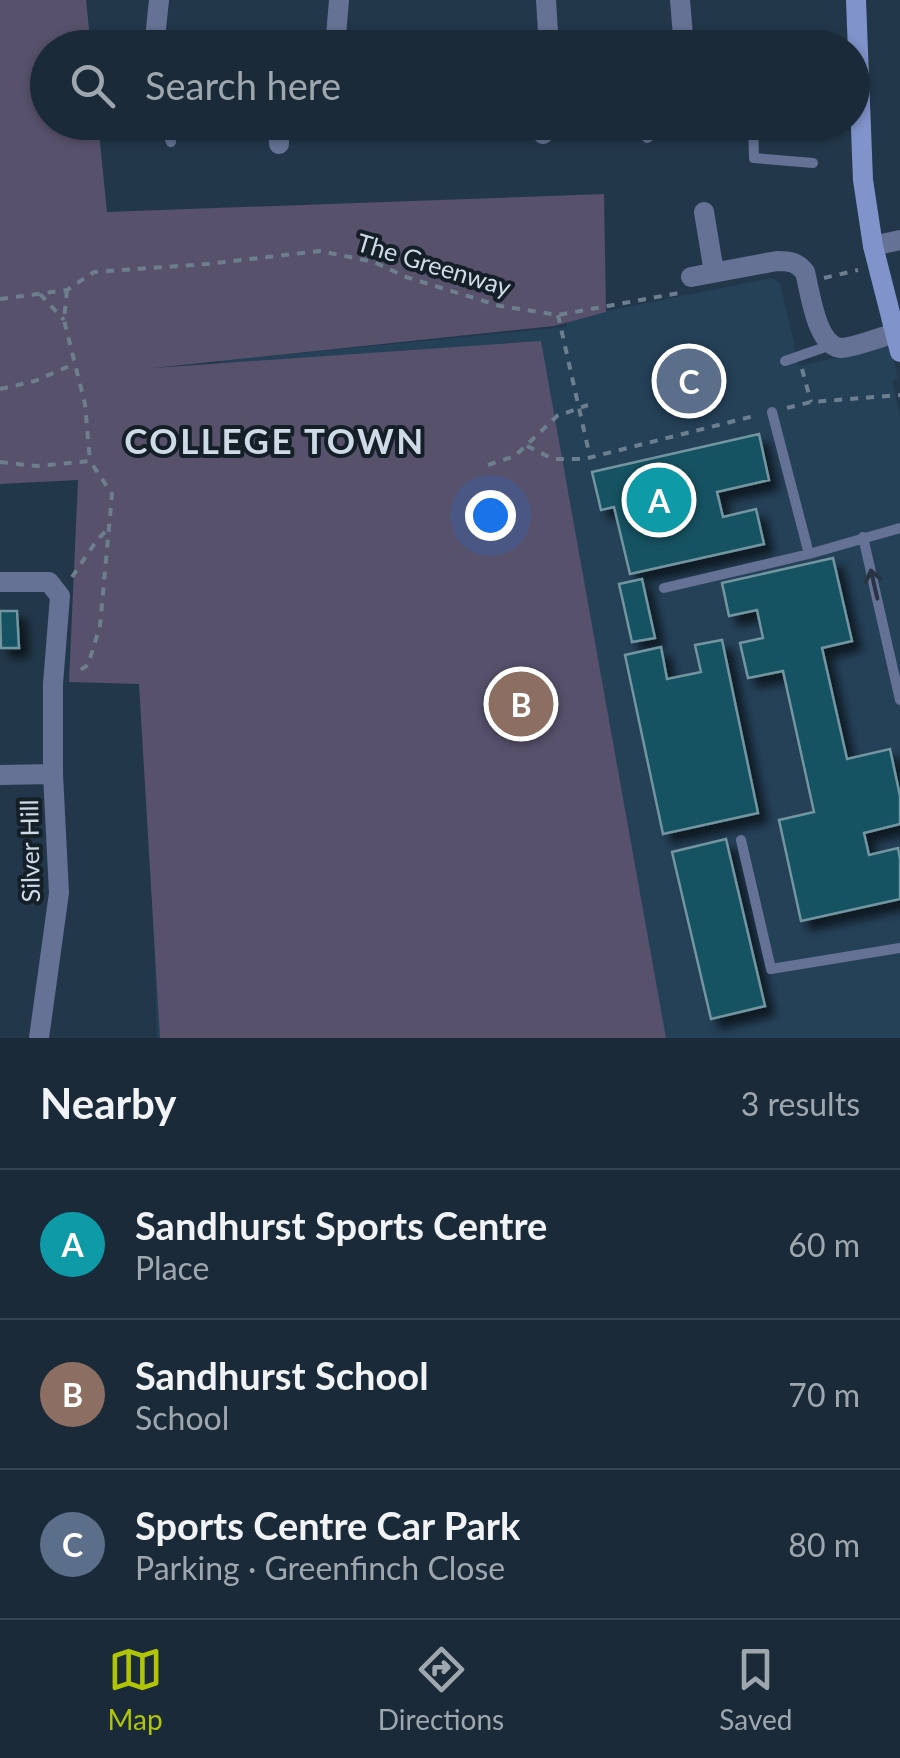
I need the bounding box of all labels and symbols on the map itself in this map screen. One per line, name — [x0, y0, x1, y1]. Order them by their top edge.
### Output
street label: The Greenway — [354, 226, 515, 302]
pin: C — [656, 344, 722, 418]
district label: COLLEGE TOWN — [124, 419, 426, 461]
pin: A — [626, 462, 692, 538]
your location — [465, 490, 516, 541]
one-way arrow — [863, 569, 882, 601]
pin: B — [488, 666, 554, 742]
street label: Silver Hill — [13, 799, 45, 903]

